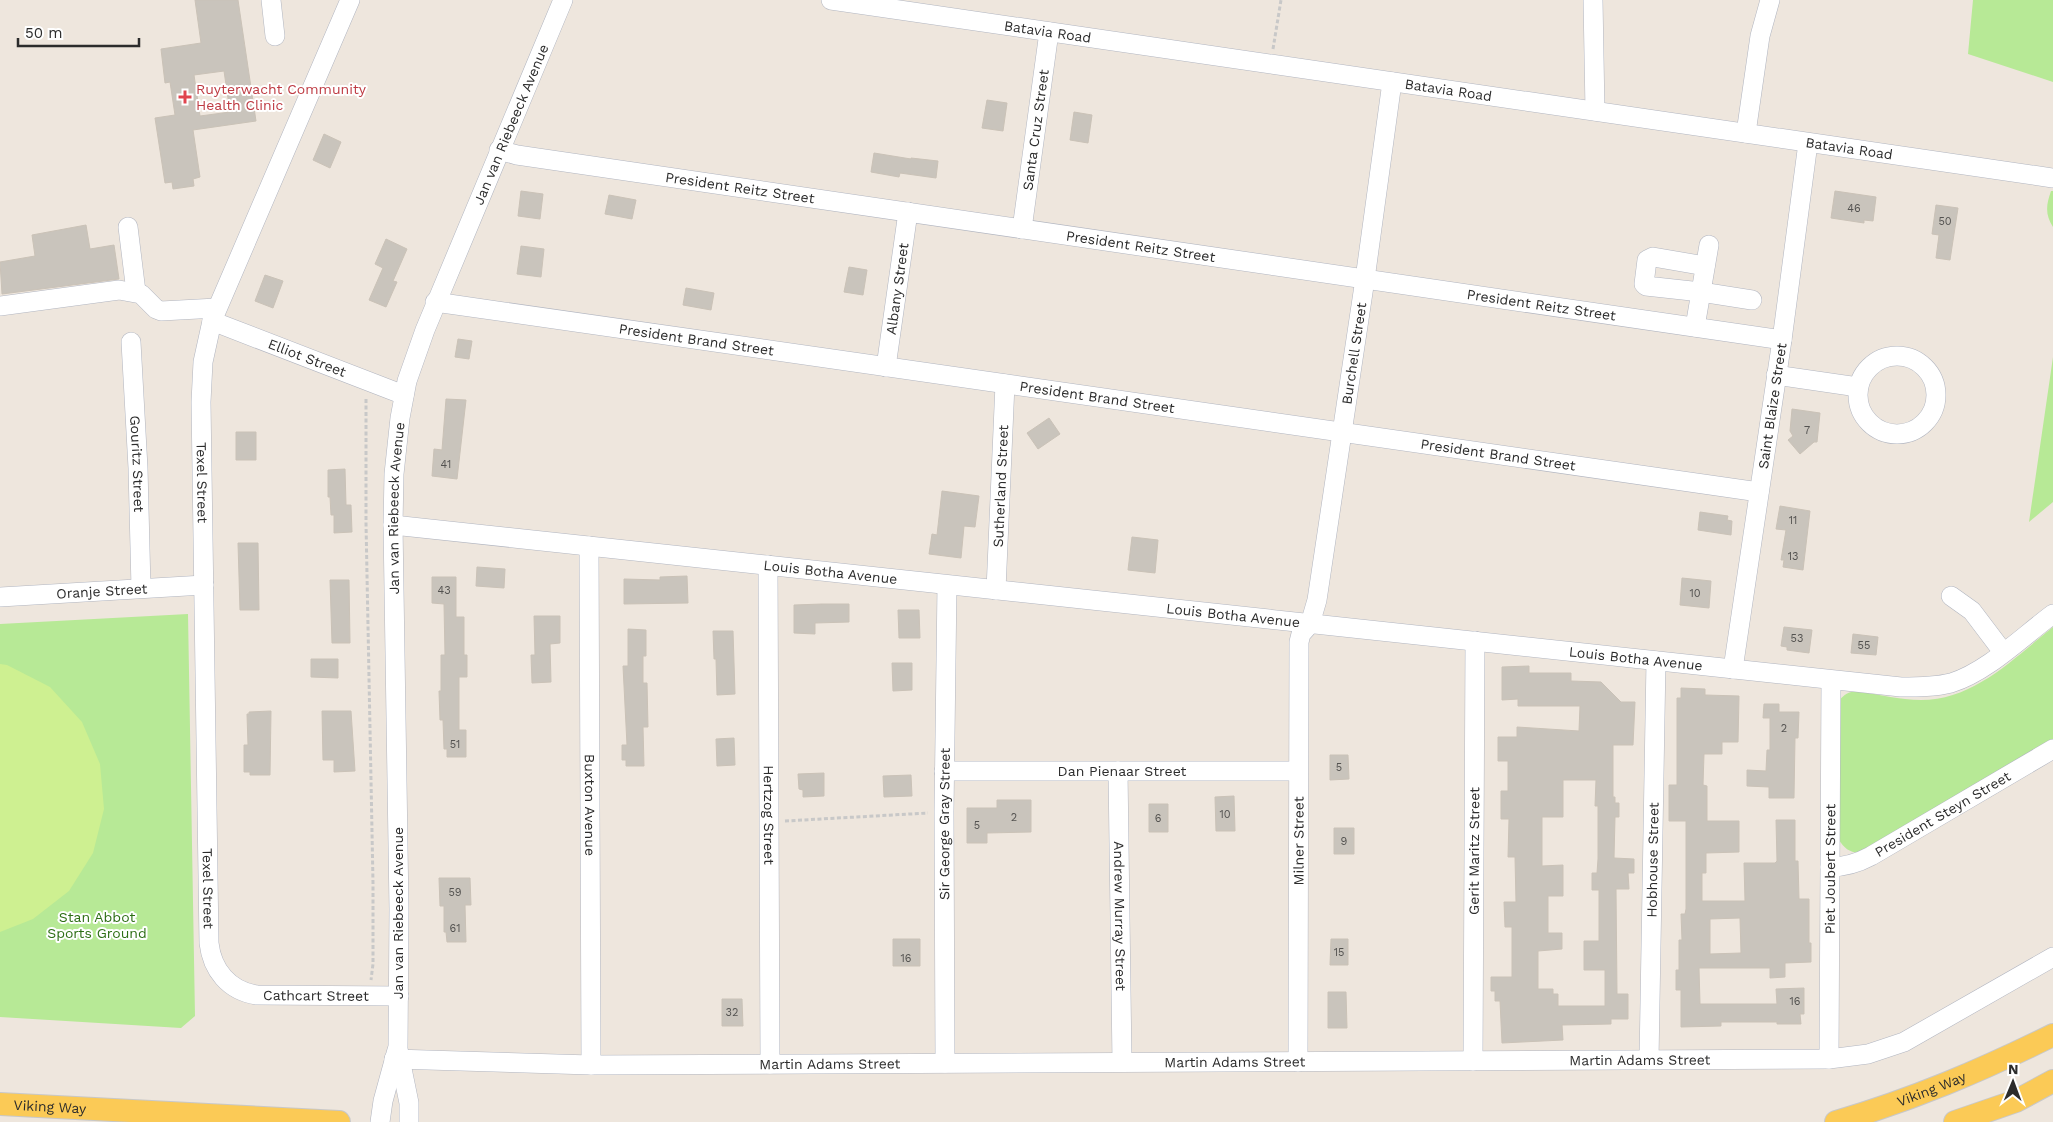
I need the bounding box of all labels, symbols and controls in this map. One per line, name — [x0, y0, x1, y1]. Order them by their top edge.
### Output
scale bar — [18, 15, 139, 47]
street label: Batavia Road — [1003, 17, 1092, 46]
text: 50 m — [25, 24, 62, 42]
street label: Jan van Riebeeck Avenue — [470, 42, 552, 207]
street label: Santa Cruz Street — [1019, 68, 1052, 191]
street label: Batavia Road — [1404, 76, 1493, 104]
place label: Ruyterwacht Community Health Clinic — [196, 81, 367, 113]
marker: Ruyterwacht Community Health Clinic — [178, 90, 192, 104]
street label: Batavia Road — [1805, 134, 1894, 163]
street label: President Reitz Street — [664, 169, 816, 206]
house number: 46 — [1847, 202, 1861, 215]
house number: 50 — [1938, 215, 1952, 228]
street label: President Reitz Street — [1065, 227, 1216, 265]
street label: Albany Street — [883, 242, 912, 336]
street label: President Reitz Street — [1466, 286, 1617, 324]
street label: Burchell Street — [1338, 301, 1369, 406]
street label: President Brand Street — [618, 320, 775, 359]
street label: Elliot Street — [266, 335, 349, 380]
street label: Saint Blaize Street — [1755, 342, 1789, 470]
street label: President Brand Street — [1019, 378, 1176, 416]
street label: Gouritz Street — [127, 415, 147, 513]
street label: Jan van Riebeeck Avenue — [385, 421, 408, 595]
street label: Sutherland Street — [990, 424, 1011, 548]
house number: 7 — [1804, 424, 1810, 437]
street label: President Brand Street — [1420, 436, 1577, 474]
street label: Texel Street — [194, 442, 211, 523]
house number: 41 — [441, 458, 451, 471]
house number: 11 — [1789, 514, 1797, 527]
house number: 13 — [1788, 550, 1798, 563]
street label: Louis Botha Avenue — [763, 557, 898, 587]
street label: Oranje Street — [56, 580, 148, 602]
house number: 43 — [437, 584, 451, 597]
house number: 10 — [1689, 587, 1701, 600]
street label: Louis Botha Avenue — [1165, 600, 1301, 630]
house number: 53 — [1791, 632, 1803, 645]
house number: 55 — [1858, 639, 1870, 652]
street label: Louis Botha Avenue — [1568, 643, 1704, 674]
house number: 2 — [1781, 722, 1787, 735]
house number: 51 — [450, 738, 460, 751]
street label: Sir George Gray Street — [936, 748, 953, 900]
street label: Buxton Avenue — [582, 754, 598, 856]
house number: 5 — [1336, 761, 1342, 774]
street label: Dan Pienaar Street — [1058, 763, 1187, 779]
street label: Hertzog Street — [761, 765, 777, 865]
street label: President Steyn Street — [1872, 768, 2014, 860]
street label: Gerit Maritz Street — [1466, 787, 1482, 915]
street label: Milner Street — [1290, 796, 1307, 886]
street label: Hobhouse Street — [1643, 802, 1662, 918]
street label: Piet Joubert Street — [1822, 804, 1838, 934]
house number: 10 — [1219, 808, 1231, 821]
house number: 2 — [1011, 811, 1017, 824]
house number: 6 — [1155, 812, 1162, 825]
house number: 5 — [974, 819, 980, 832]
street label: Jan van Riebeeck Avenue — [390, 827, 406, 999]
house number: 9 — [1341, 835, 1348, 848]
street label: Andrew Murray Street — [1111, 841, 1129, 991]
street label: Texel Street — [200, 848, 217, 929]
house number: 59 — [448, 886, 462, 899]
park label: Stan Abbot Sports Ground — [47, 909, 147, 941]
house number: 61 — [450, 922, 460, 935]
house number: 15 — [1334, 946, 1344, 959]
house number: 16 — [901, 952, 912, 965]
street label: Cathcart Street — [263, 987, 369, 1004]
house number: 16 — [1790, 995, 1801, 1008]
house number: 32 — [726, 1006, 738, 1019]
street label: Martin Adams Street — [1569, 1052, 1711, 1068]
street label: Martin Adams Street — [1164, 1054, 1306, 1070]
street label: Martin Adams Street — [759, 1055, 901, 1072]
north arrow — [1988, 1057, 2038, 1107]
text: N — [2008, 1061, 2019, 1077]
street label: Viking Way — [1895, 1068, 1969, 1110]
street label: Viking Way — [13, 1097, 87, 1117]

